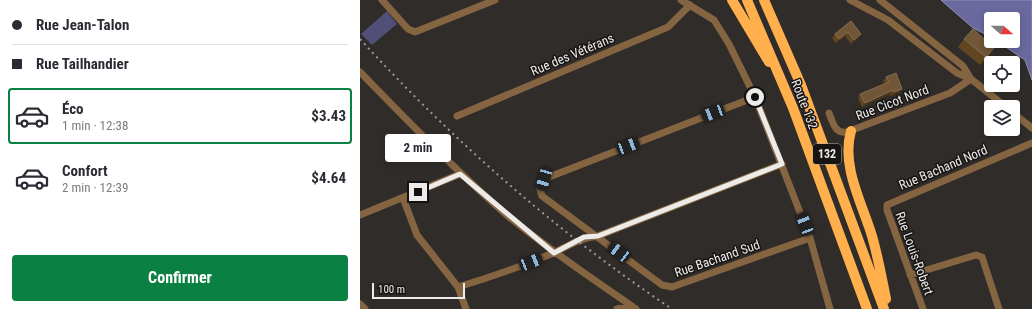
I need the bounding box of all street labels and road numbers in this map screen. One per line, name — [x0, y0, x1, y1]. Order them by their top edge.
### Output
street label: Rue des Vétérans — [528, 30, 616, 79]
street label: Route 132 — [788, 77, 821, 131]
street label: Rue Cicot Nord — [854, 82, 931, 123]
street label: Rue Bachand Nord — [897, 142, 990, 193]
road number: 132 — [813, 144, 841, 164]
street label: Rue Louis-Robert — [893, 210, 937, 297]
street label: Rue Bachand Sud — [672, 237, 762, 280]

